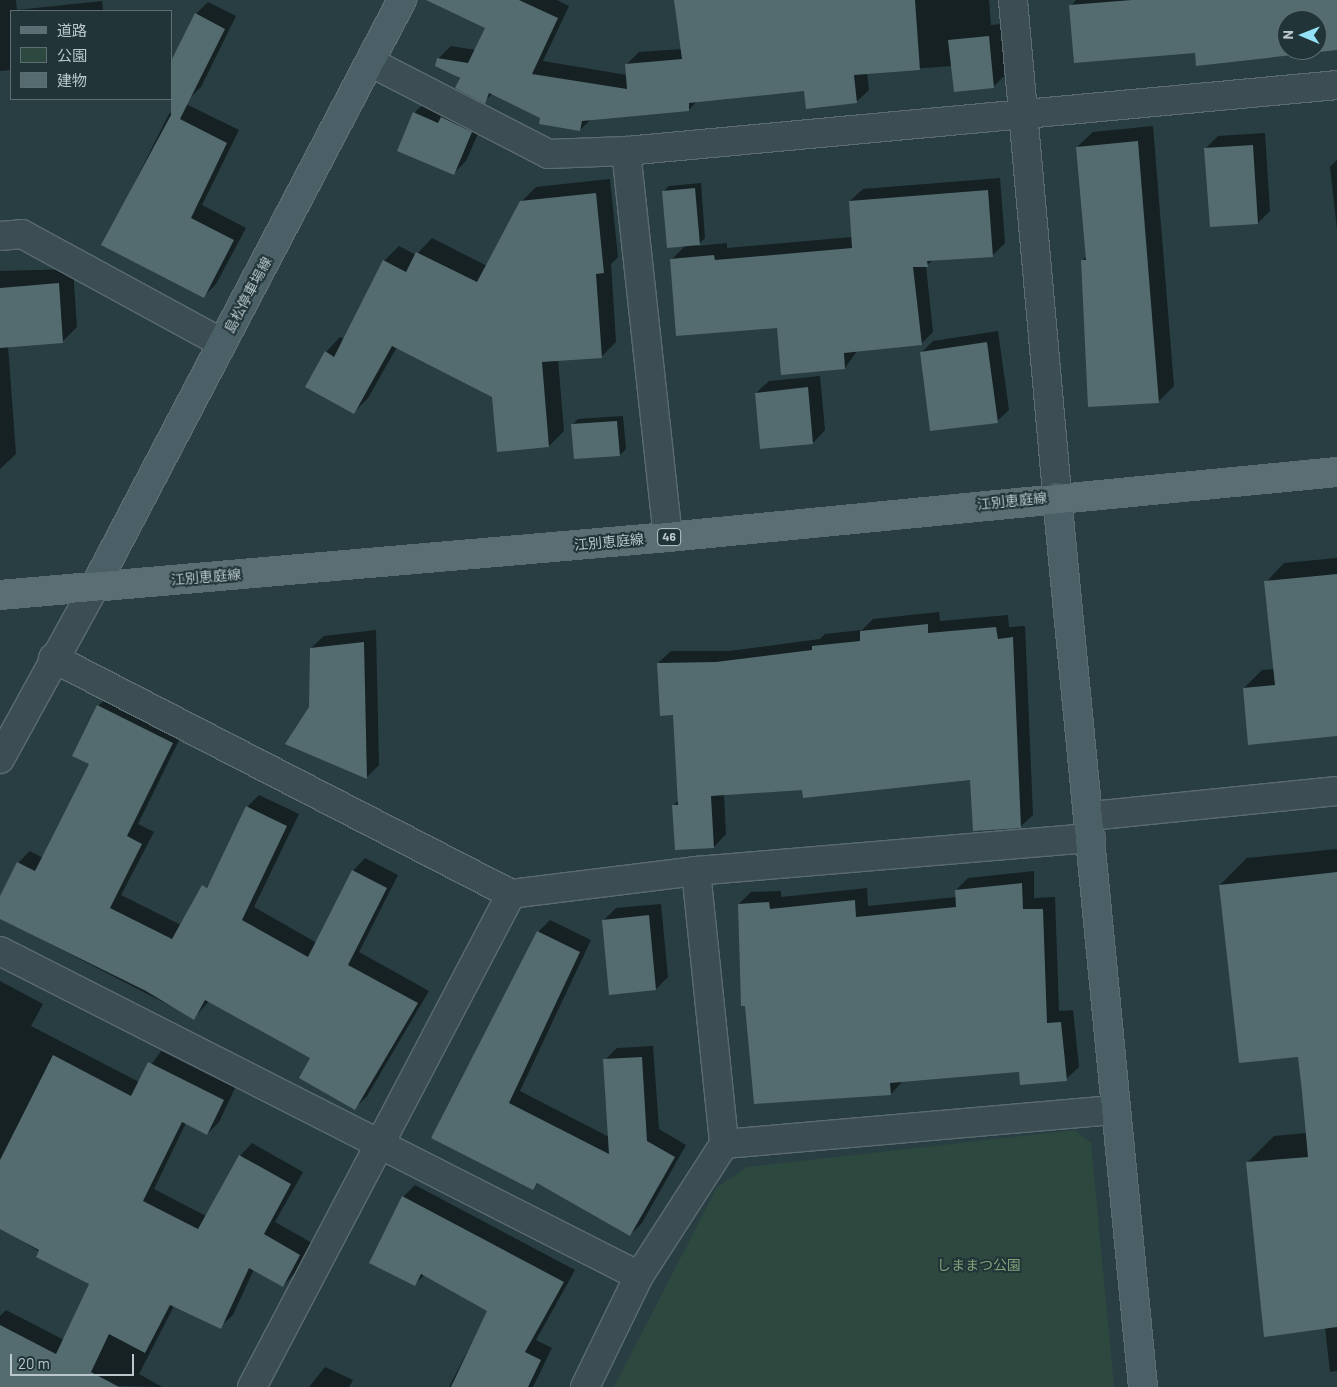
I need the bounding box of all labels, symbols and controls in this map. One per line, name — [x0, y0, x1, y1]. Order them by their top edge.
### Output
legend — [10, 10, 172, 100]
north arrow — [1277, 10, 1327, 60]
text: 道路 — [57, 21, 87, 39]
text: N — [1279, 30, 1296, 40]
text: 公園 — [57, 46, 87, 64]
text: 建物 — [57, 71, 87, 89]
street label: 島松停車場線 — [221, 254, 275, 336]
street label: 江別恵庭線 — [976, 489, 1048, 513]
road number: 46 — [656, 528, 682, 546]
street label: 江別恵庭線 — [573, 531, 645, 553]
street label: 江別恵庭線 — [170, 566, 242, 588]
park label: しままつ公園 — [937, 1257, 1021, 1273]
scale bar — [12, 1344, 136, 1376]
text: 20 m — [18, 1354, 50, 1372]

